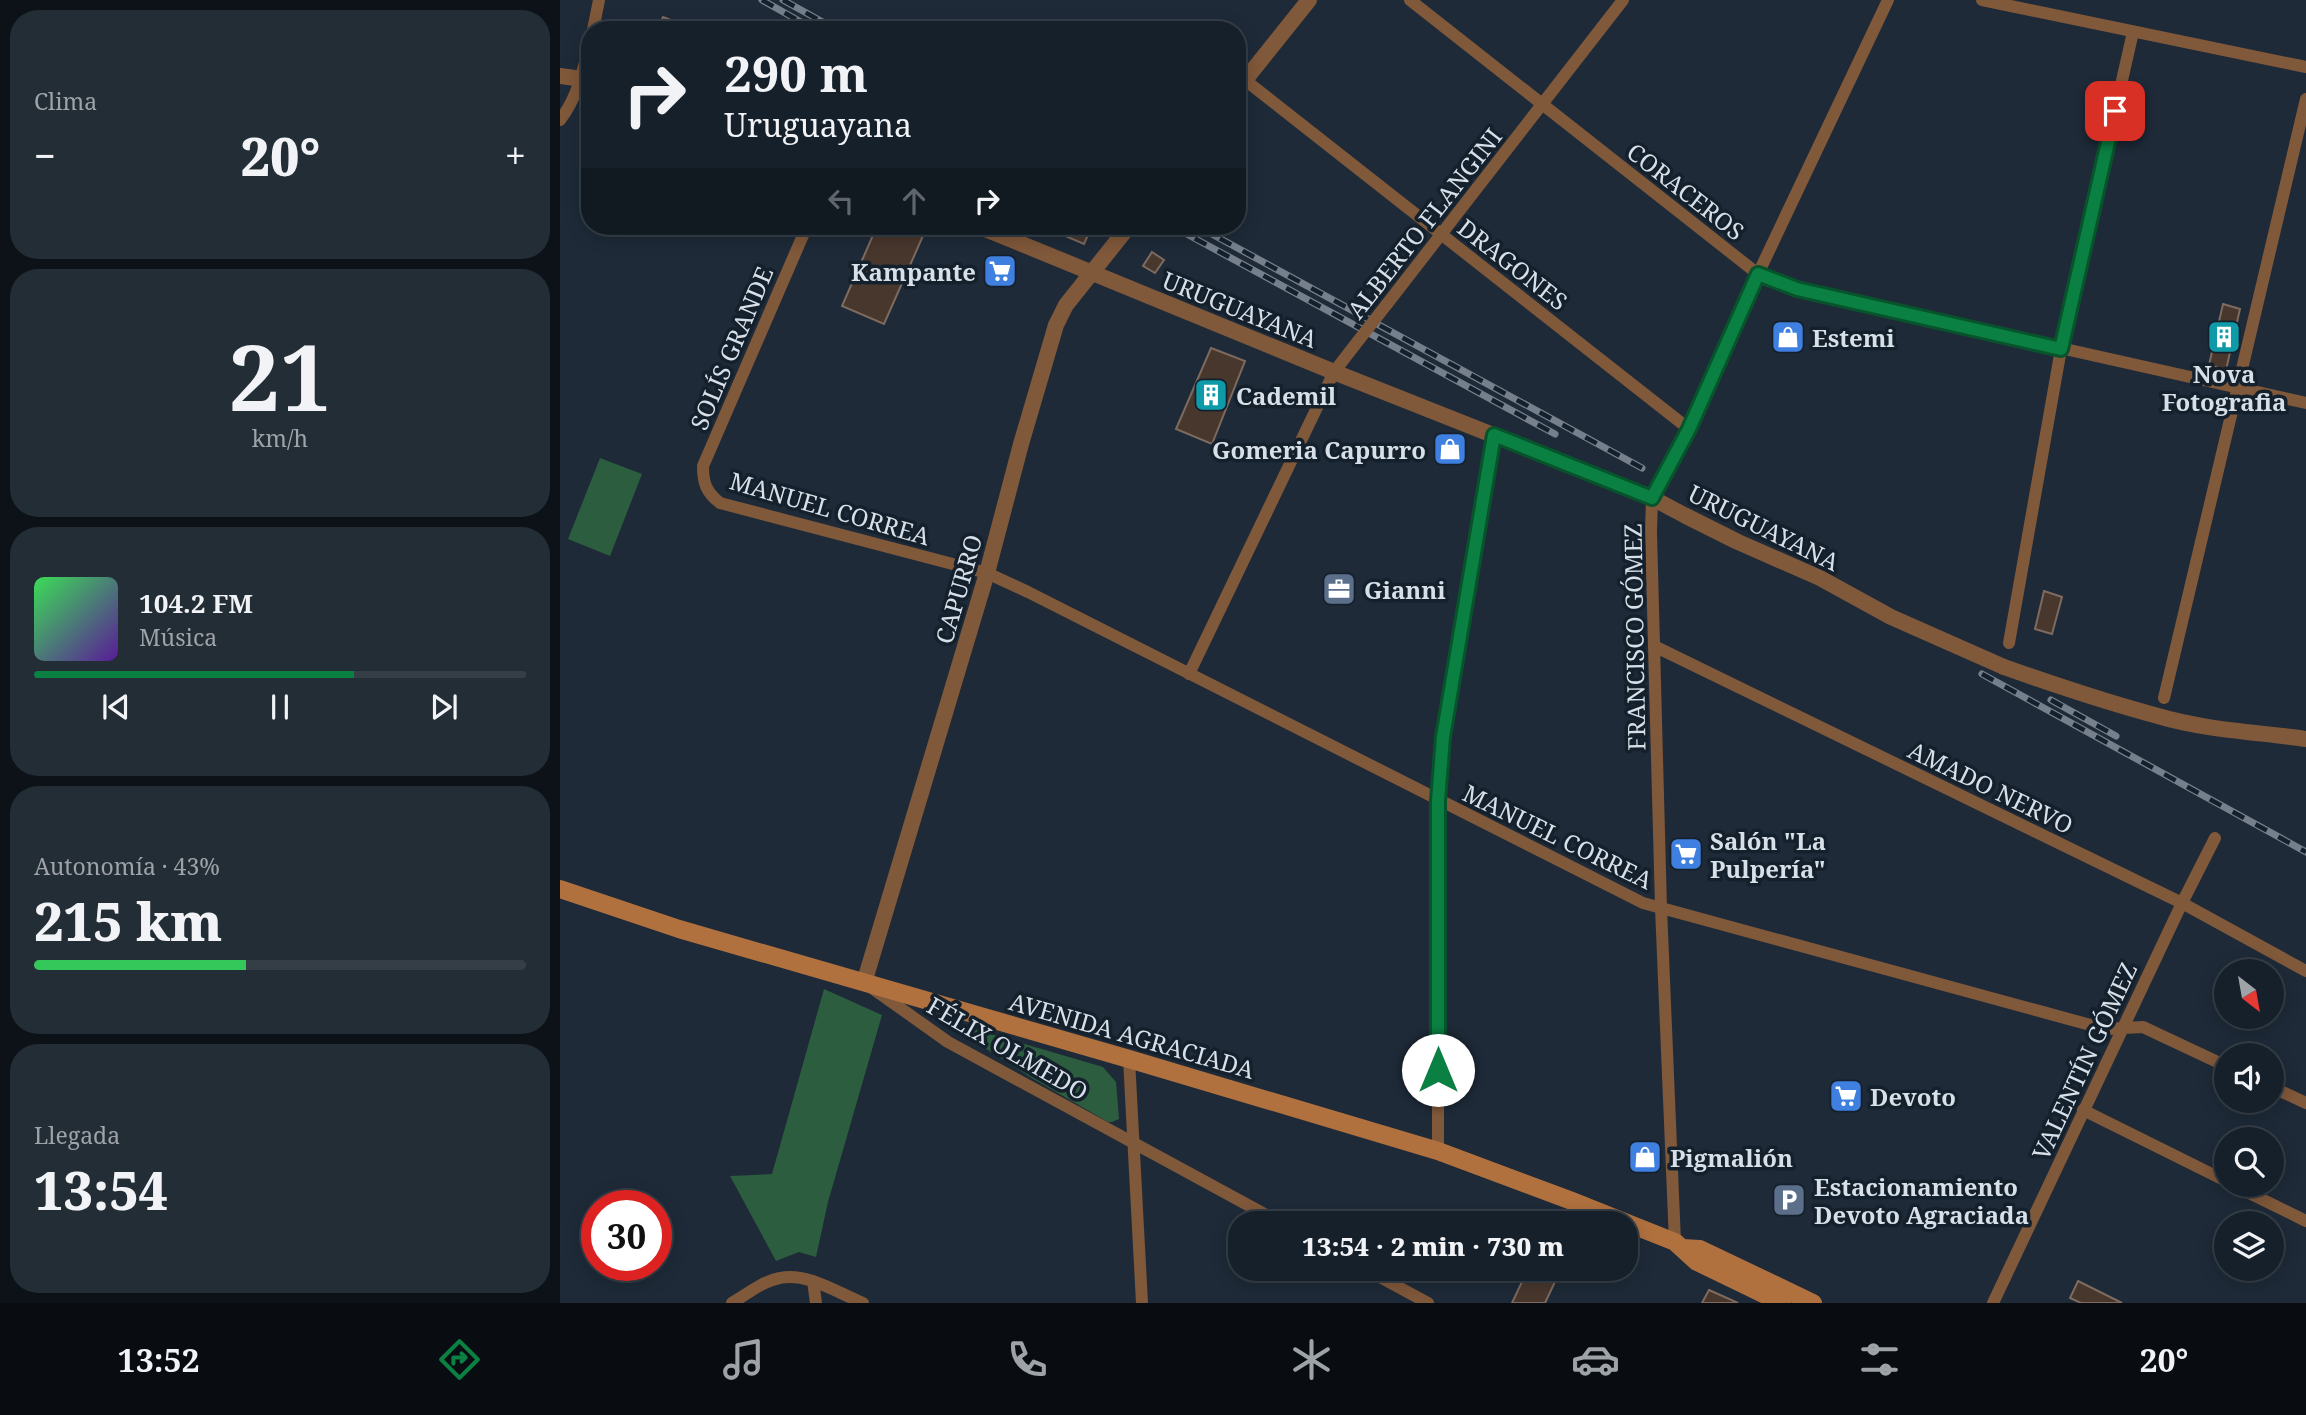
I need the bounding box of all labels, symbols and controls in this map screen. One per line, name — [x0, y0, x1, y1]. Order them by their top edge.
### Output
text: 290 m — [724, 40, 868, 106]
icon: right — [609, 49, 700, 140]
pin — [2085, 81, 2145, 141]
text: Clima — [34, 85, 97, 117]
icon: arrive — [2096, 92, 2134, 130]
text: Uruguayana — [724, 103, 912, 146]
text: 20° — [240, 120, 320, 191]
street label: ALBERTO FLANGINI — [1339, 121, 1509, 325]
text: − — [34, 129, 56, 181]
text: + — [505, 129, 526, 181]
street label: CORACEROS — [1620, 135, 1752, 247]
icon: left — [822, 182, 860, 220]
icon: ahead — [895, 182, 933, 220]
icon: right — [968, 182, 1006, 220]
street label: DRAGONES — [1451, 211, 1575, 317]
supermarket icon: Kampante — [981, 252, 1019, 290]
place label: Kampante — [851, 255, 976, 288]
street label: SOLÍS GRANDE — [682, 261, 780, 435]
street label: URUGUAYANA — [1158, 263, 1323, 355]
text: 21 — [229, 314, 331, 438]
shop icon: Estemi — [1769, 318, 1807, 356]
building icon: Nova Fotografia — [2205, 318, 2243, 356]
place label: Estemi — [1812, 321, 1895, 354]
place label: Nova Fotografia — [2162, 357, 2286, 418]
building icon: Cademil — [1192, 376, 1230, 414]
place label: Cademil — [1236, 379, 1337, 412]
text: km/h — [252, 422, 308, 454]
shop icon: Gomeria Capurro — [1431, 430, 1469, 468]
place label: Gomeria Capurro — [1212, 433, 1426, 466]
street label: MANUEL CORREA — [726, 464, 934, 552]
street label: URUGUAYANA — [1683, 476, 1845, 578]
street label: FRANCISCO GÓMEZ — [1616, 523, 1652, 751]
street label: CAPURRO — [927, 531, 989, 647]
office icon: Gianni — [1320, 570, 1358, 608]
place label: Gianni — [1364, 573, 1446, 606]
text: 104.2 FM — [139, 585, 253, 621]
text: Música — [139, 621, 217, 653]
icon: previous — [97, 688, 135, 726]
icon: pause — [261, 688, 299, 726]
icon: next — [425, 688, 463, 726]
street label: AMADO NERVO — [1903, 733, 2079, 841]
street label: MANUEL CORREA — [1458, 776, 1658, 896]
place label: Salón "La Pulpería" — [1710, 824, 1826, 885]
supermarket icon: Salón "La Pulpería" — [1667, 835, 1705, 873]
text: Autonomía · 43% — [34, 850, 220, 882]
text: 215 km — [34, 885, 222, 956]
street label: VALENTÍN GÓMEZ — [2024, 957, 2144, 1165]
north arrow — [2214, 959, 2284, 1029]
map controls — [2214, 959, 2284, 1281]
street label: AVENIDA AGRACIADA — [1006, 984, 1258, 1086]
street label: FÉLIX OLMEDO — [922, 989, 1094, 1107]
position arrow — [1401, 1033, 1475, 1107]
button: sound — [2214, 1043, 2284, 1113]
supermarket icon: Devoto — [1827, 1077, 1865, 1115]
place label: Devoto — [1870, 1080, 1956, 1113]
text: Llegada — [34, 1119, 120, 1151]
button: search — [2214, 1127, 2284, 1197]
shop icon: Pigmalión — [1626, 1138, 1664, 1176]
place label: Pigmalión — [1670, 1141, 1793, 1174]
text: 13:54 — [34, 1154, 168, 1225]
place label: Estacionamiento Devoto Agraciada — [1814, 1170, 2029, 1231]
parking icon: Estacionamiento Devoto Agraciada — [1770, 1181, 1808, 1219]
speed limit sign: 30 — [581, 1190, 672, 1281]
button: layers — [2214, 1211, 2284, 1281]
text: 13:54 · 2 min · 730 m — [1302, 1228, 1564, 1264]
icon: directions — [435, 1335, 484, 1384]
icon: music — [719, 1335, 768, 1384]
icon: phone — [1003, 1335, 1052, 1384]
icon: climate — [1287, 1335, 1336, 1384]
icon: car — [1571, 1335, 1620, 1384]
icon: filters — [1855, 1335, 1904, 1384]
text: 13:52 — [118, 1338, 200, 1381]
text: 20° — [2139, 1338, 2188, 1381]

